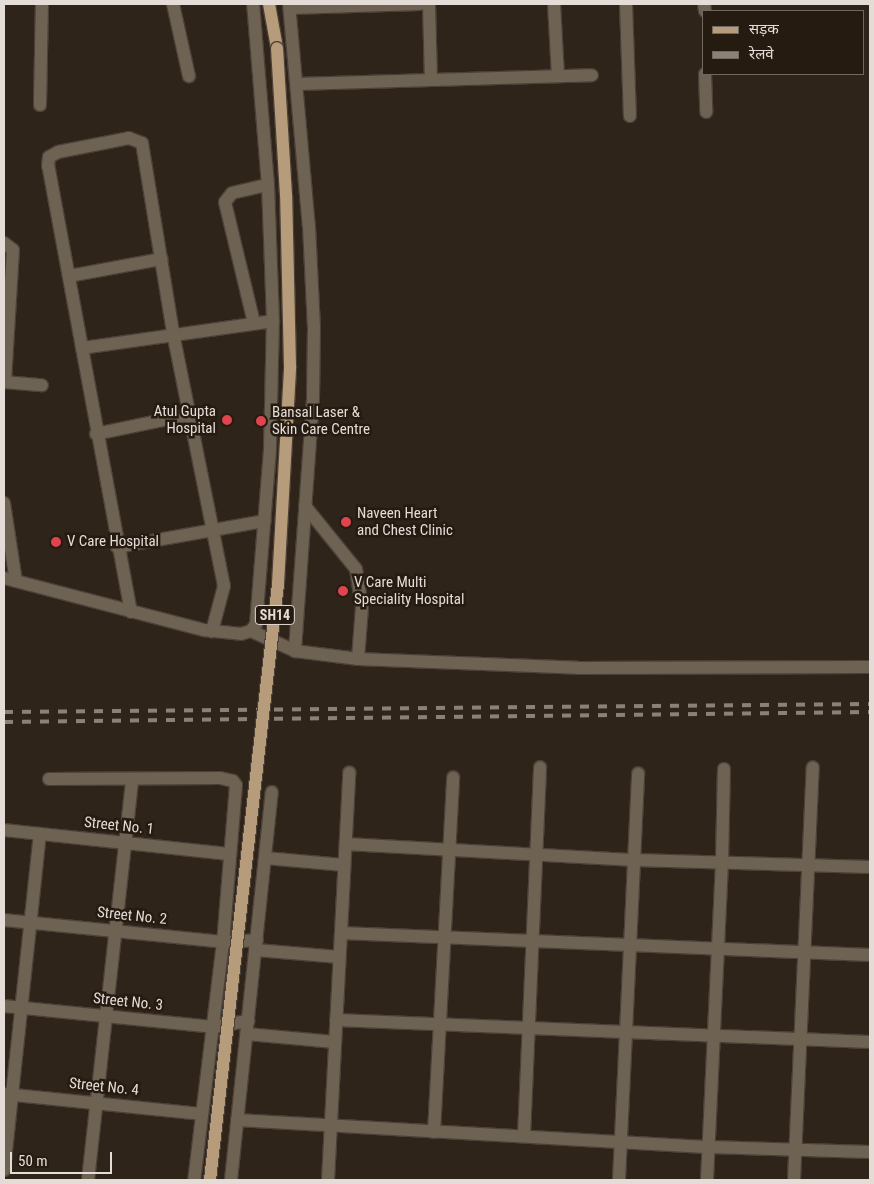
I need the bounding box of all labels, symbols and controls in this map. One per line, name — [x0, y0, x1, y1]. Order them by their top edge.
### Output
legend — [702, 10, 864, 75]
text: सड़क — [749, 20, 779, 38]
text: रेलवे — [749, 45, 774, 63]
place label: Atul Gupta Hospital — [154, 402, 216, 437]
place label: Bansal Laser & Skin Care Centre — [272, 403, 370, 438]
marker: Atul Gupta Hospital — [220, 413, 234, 427]
marker: Bansal Laser & Skin Care Centre — [254, 414, 268, 428]
place label: Naveen Heart and Chest Clinic — [357, 504, 453, 539]
marker: Naveen Heart and Chest Clinic — [339, 515, 353, 529]
place label: V Care Hospital — [67, 533, 159, 551]
marker: V Care Hospital — [49, 535, 63, 549]
place label: V Care Multi Speciality Hospital — [354, 573, 464, 608]
marker: V Care Multi Speciality Hospital — [336, 584, 350, 598]
road number: SH14 — [254, 604, 296, 626]
street label: Street No. 1 — [83, 813, 155, 839]
street label: Street No. 2 — [96, 903, 168, 929]
street label: Street No. 3 — [92, 989, 164, 1015]
street label: Street No. 4 — [68, 1074, 140, 1100]
scale bar — [12, 1142, 115, 1174]
text: 50 m — [18, 1152, 48, 1170]

